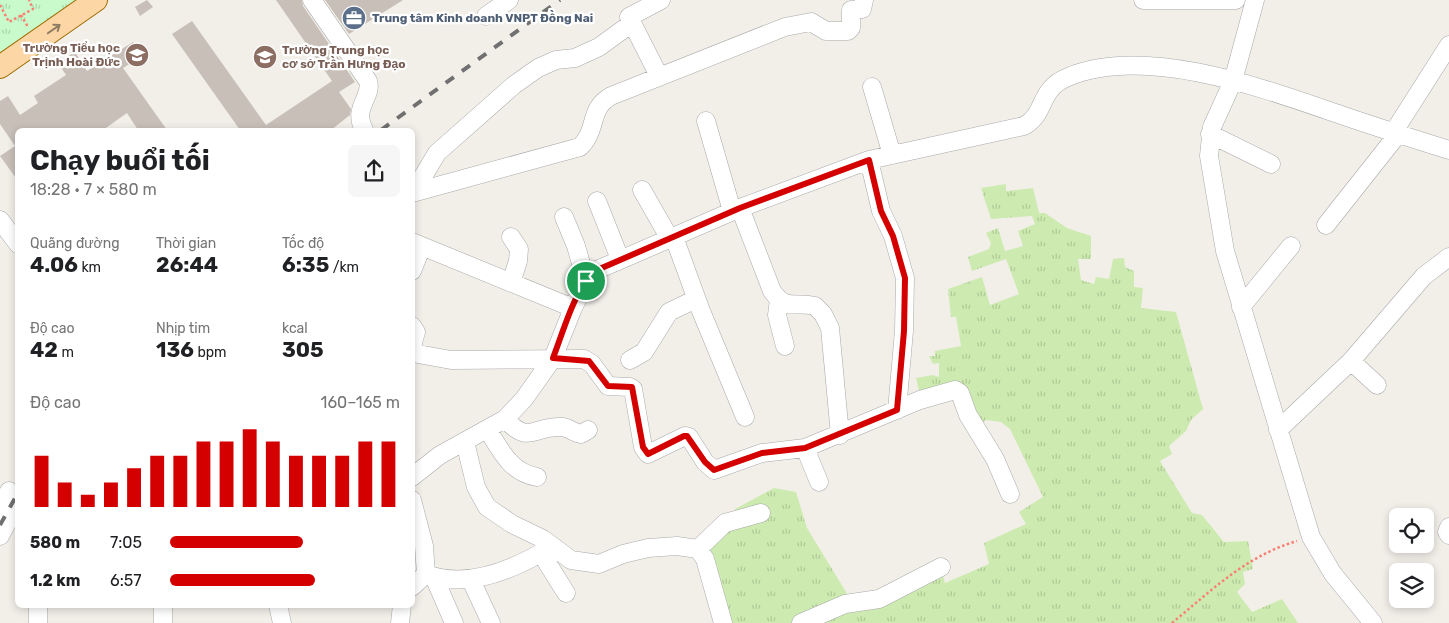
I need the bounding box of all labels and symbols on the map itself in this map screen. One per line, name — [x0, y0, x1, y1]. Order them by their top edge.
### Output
office icon: Trung tâm Kinh doanh VNPT Đồng Nai — [341, 5, 367, 31]
place label: Trung tâm Kinh doanh VNPT Đồng Nai — [372, 10, 593, 25]
one-way arrow — [47, 24, 61, 34]
place label: Trường Tiểu học Trịnh Hoài Đức — [23, 41, 120, 69]
school or university icon: Trường Tiểu học Trịnh Hoài Đức — [124, 42, 150, 68]
place label: Trường Trung học cơ sở Trần Hưng Đạo — [282, 43, 406, 71]
school or university icon: Trường Trung học cơ sở Trần Hưng Đạo — [252, 44, 278, 70]
pin — [565, 260, 607, 302]

